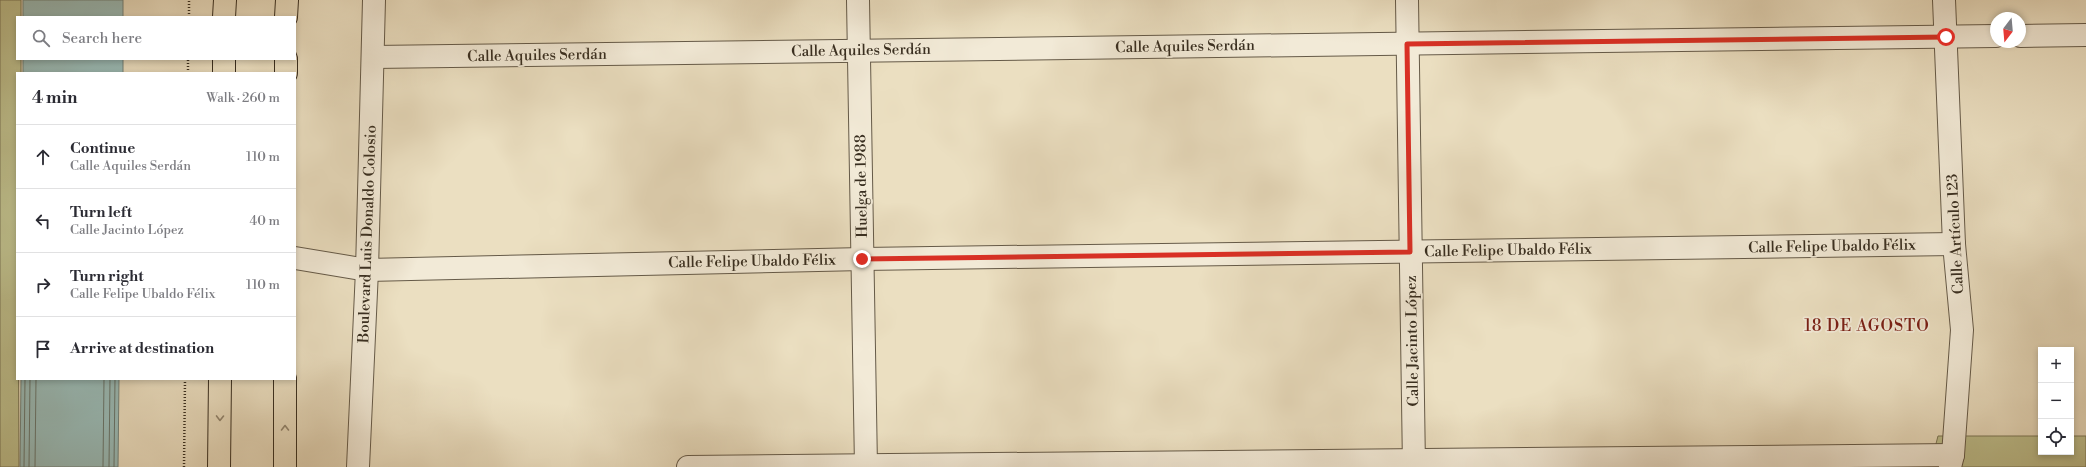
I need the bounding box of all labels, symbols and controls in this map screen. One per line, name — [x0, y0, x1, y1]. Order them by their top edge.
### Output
north arrow — [1990, 12, 2026, 48]
search box — [16, 16, 296, 60]
icon: search — [30, 27, 52, 49]
route start — [1937, 28, 1955, 46]
text: Search here — [62, 29, 142, 48]
street label: Calle Aquiles Serdán — [1115, 36, 1255, 57]
street label: Calle Aquiles Serdán — [791, 40, 931, 61]
street label: Calle Aquiles Serdán — [467, 45, 607, 66]
text: 4 min — [32, 87, 77, 109]
text: Walk · 260 m — [206, 90, 280, 106]
street label: Boulevard Luis Donaldo Colosio — [354, 125, 381, 344]
street label: Huelga de 1988 — [851, 134, 872, 238]
text: Continue — [70, 139, 135, 158]
icon: ahead — [32, 146, 54, 168]
text: 110 m — [246, 149, 280, 165]
text: Calle Aquiles Serdán — [70, 158, 191, 174]
street label: Calle Artículo 123 — [1943, 173, 1968, 295]
text: Turn left — [70, 203, 132, 222]
icon: left — [32, 210, 54, 232]
text: 40 m — [250, 213, 280, 229]
text: Calle Jacinto López — [70, 222, 184, 238]
street label: Calle Felipe Ubaldo Félix — [1748, 236, 1916, 257]
street label: Calle Felipe Ubaldo Félix — [1424, 240, 1592, 261]
route end — [853, 250, 871, 268]
street label: Calle Felipe Ubaldo Félix — [668, 251, 836, 272]
text: Turn right — [70, 267, 144, 286]
icon: right — [32, 274, 54, 296]
street label: Calle Jacinto López — [1402, 275, 1423, 407]
text: 110 m — [246, 277, 280, 293]
text: Calle Felipe Ubaldo Félix — [70, 286, 215, 302]
district label: 18 DE AGOSTO — [1804, 316, 1930, 336]
icon: arrive — [32, 338, 54, 360]
text: Arrive at destination — [70, 339, 214, 358]
map controls — [2038, 347, 2074, 455]
button: + — [2038, 347, 2074, 383]
button: − — [2038, 383, 2074, 419]
one-way arrow — [216, 415, 224, 421]
button: locate — [2038, 419, 2074, 455]
one-way arrow — [281, 425, 289, 431]

